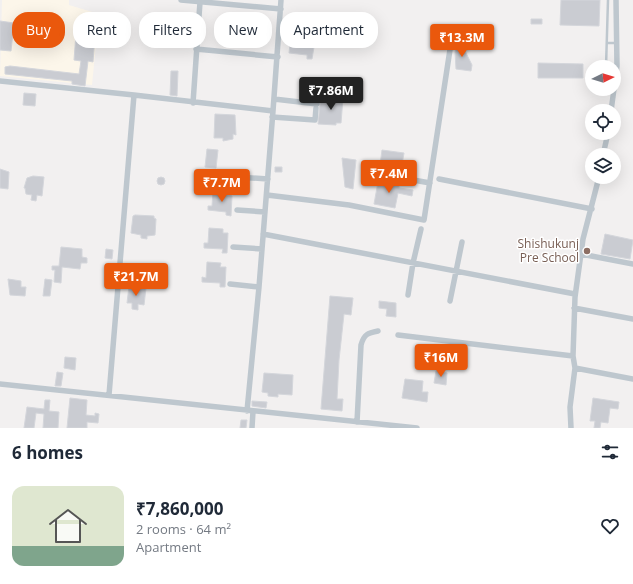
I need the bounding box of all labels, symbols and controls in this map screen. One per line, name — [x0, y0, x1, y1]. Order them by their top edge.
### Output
chip: Buy — [12, 12, 65, 48]
chip: Rent — [73, 12, 131, 48]
chip: Filters — [139, 12, 206, 48]
chip: New — [214, 12, 272, 48]
chip: Apartment — [280, 12, 378, 48]
pin: ₹13.3M — [429, 24, 495, 58]
text: ₹13.3M — [439, 28, 485, 46]
north arrow — [585, 60, 621, 96]
map controls — [585, 60, 621, 184]
pin: ₹7.86M — [298, 77, 364, 111]
text: ₹7.86M — [308, 81, 354, 99]
button: locate — [585, 104, 621, 140]
button: layers — [585, 148, 621, 184]
pin: ₹7.4M — [361, 160, 417, 194]
text: ₹7.4M — [370, 164, 408, 182]
pin: ₹7.7M — [194, 169, 250, 203]
text: ₹7.7M — [203, 173, 241, 191]
place label: Shishukunj Pre School — [518, 235, 579, 266]
marker: Shishukunj Pre School — [582, 246, 592, 256]
pin: ₹21.7M — [103, 263, 169, 297]
text: ₹21.7M — [113, 267, 159, 285]
pin: ₹16M — [417, 344, 465, 378]
text: ₹16M — [424, 348, 458, 366]
text: 6 homes — [12, 441, 83, 464]
icon: filters — [599, 441, 621, 463]
text: ₹7,860,000 — [136, 497, 223, 520]
icon: home — [44, 502, 92, 550]
icon: heart — [599, 515, 621, 537]
text: 2 rooms · 64 m² — [136, 520, 231, 538]
text: Apartment — [136, 538, 201, 556]

